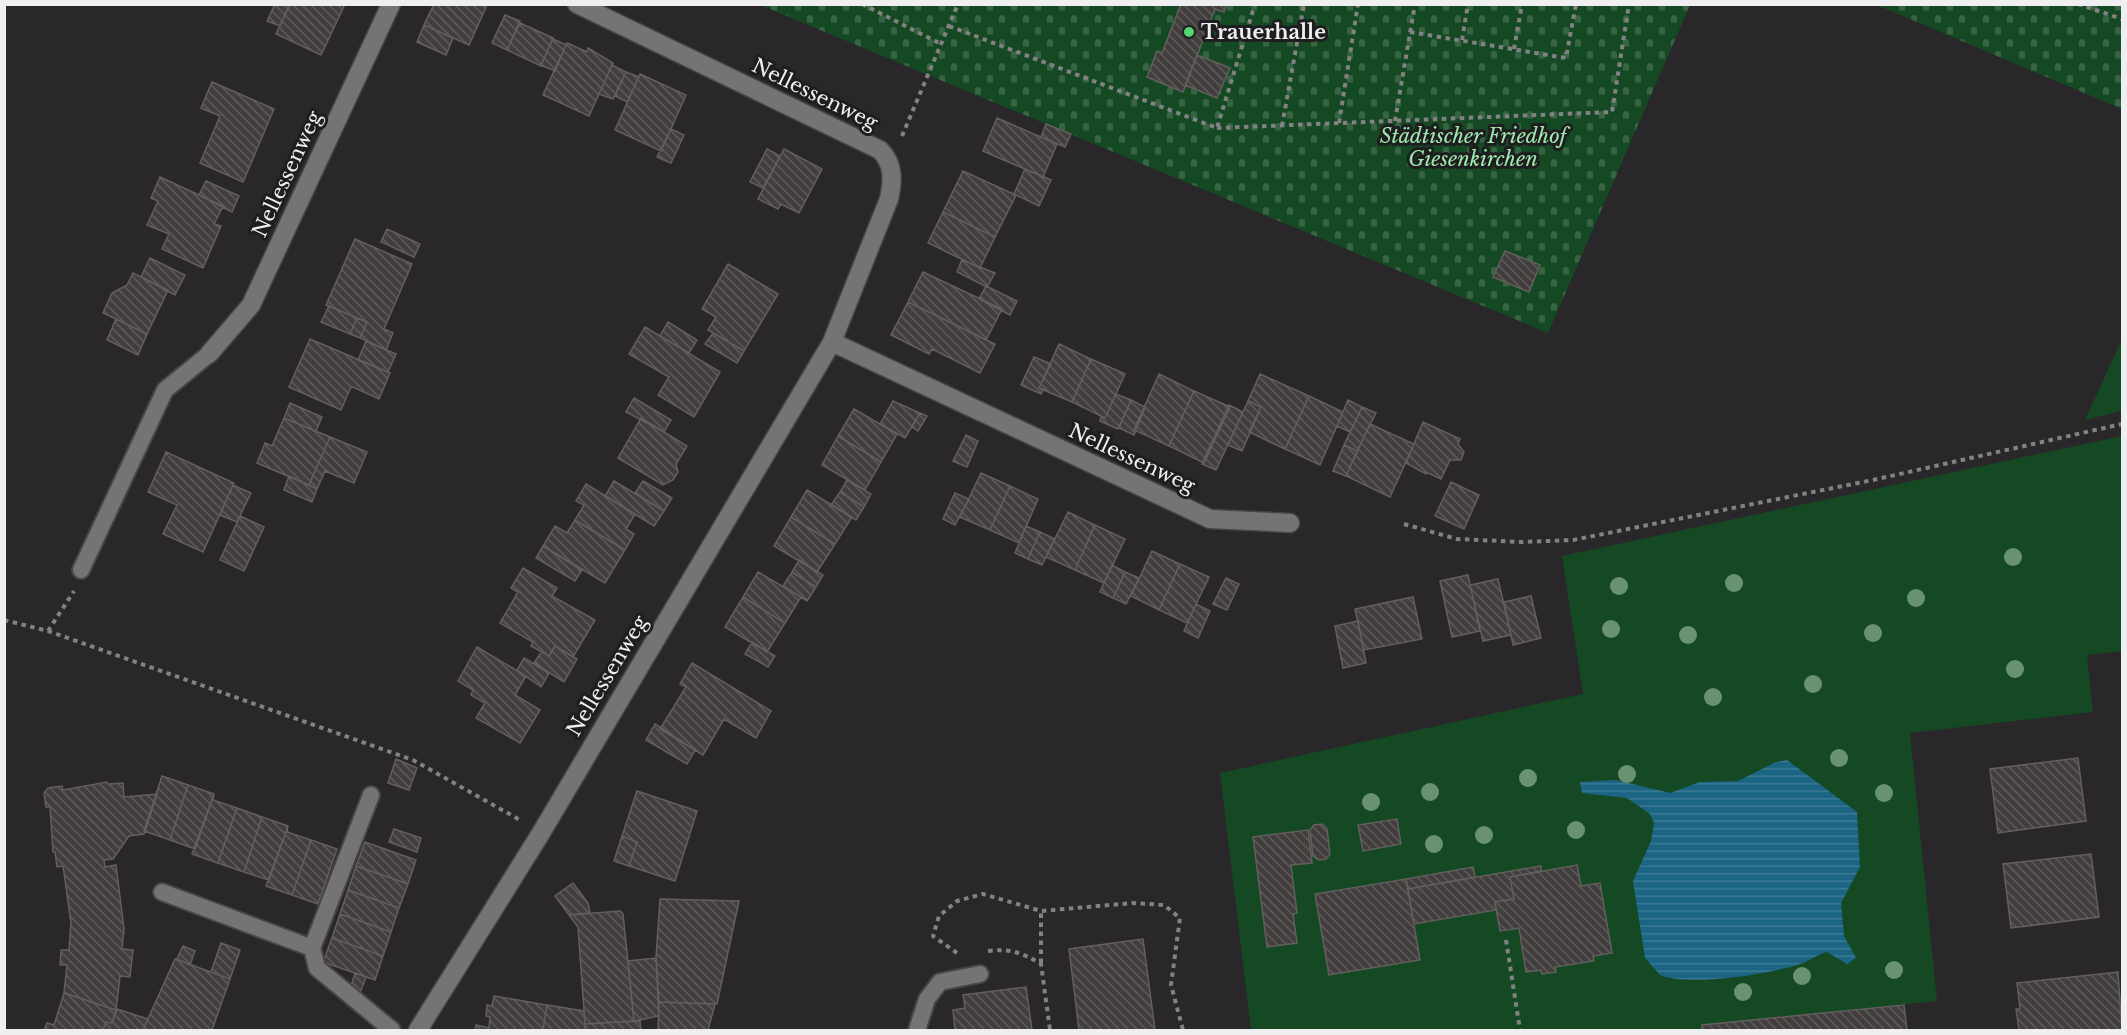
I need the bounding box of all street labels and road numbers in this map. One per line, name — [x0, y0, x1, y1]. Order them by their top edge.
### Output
street label: Nellessenweg — [748, 53, 883, 135]
street label: Nellessenweg — [247, 106, 327, 241]
street label: Nellessenweg — [1065, 418, 1200, 498]
street label: Nellessenweg — [562, 610, 653, 741]

